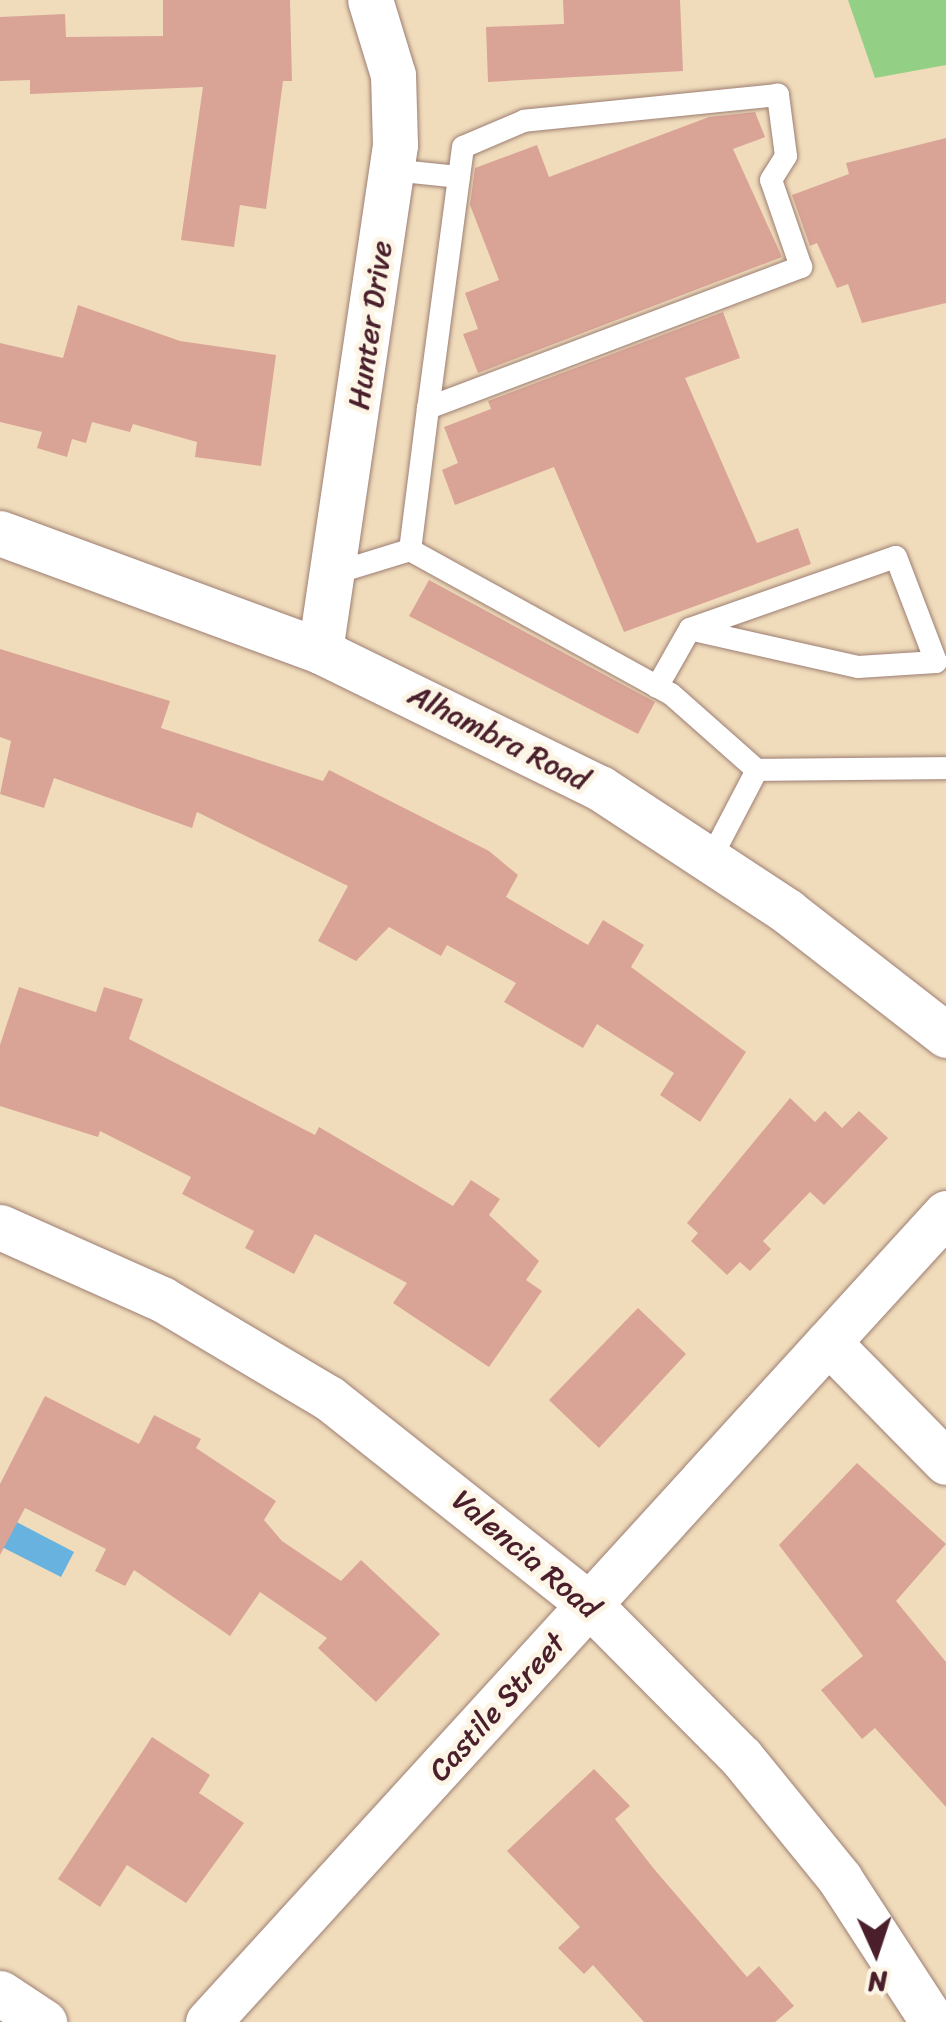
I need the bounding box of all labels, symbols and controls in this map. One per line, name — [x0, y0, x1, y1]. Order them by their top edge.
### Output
street label: Hunter Drive — [340, 238, 400, 412]
street label: Alhambra Road — [403, 676, 595, 798]
street label: Valencia Road — [445, 1482, 607, 1626]
street label: Castile Street — [421, 1625, 573, 1789]
north arrow — [826, 1902, 926, 2002]
text: N — [867, 1957, 889, 2007]

